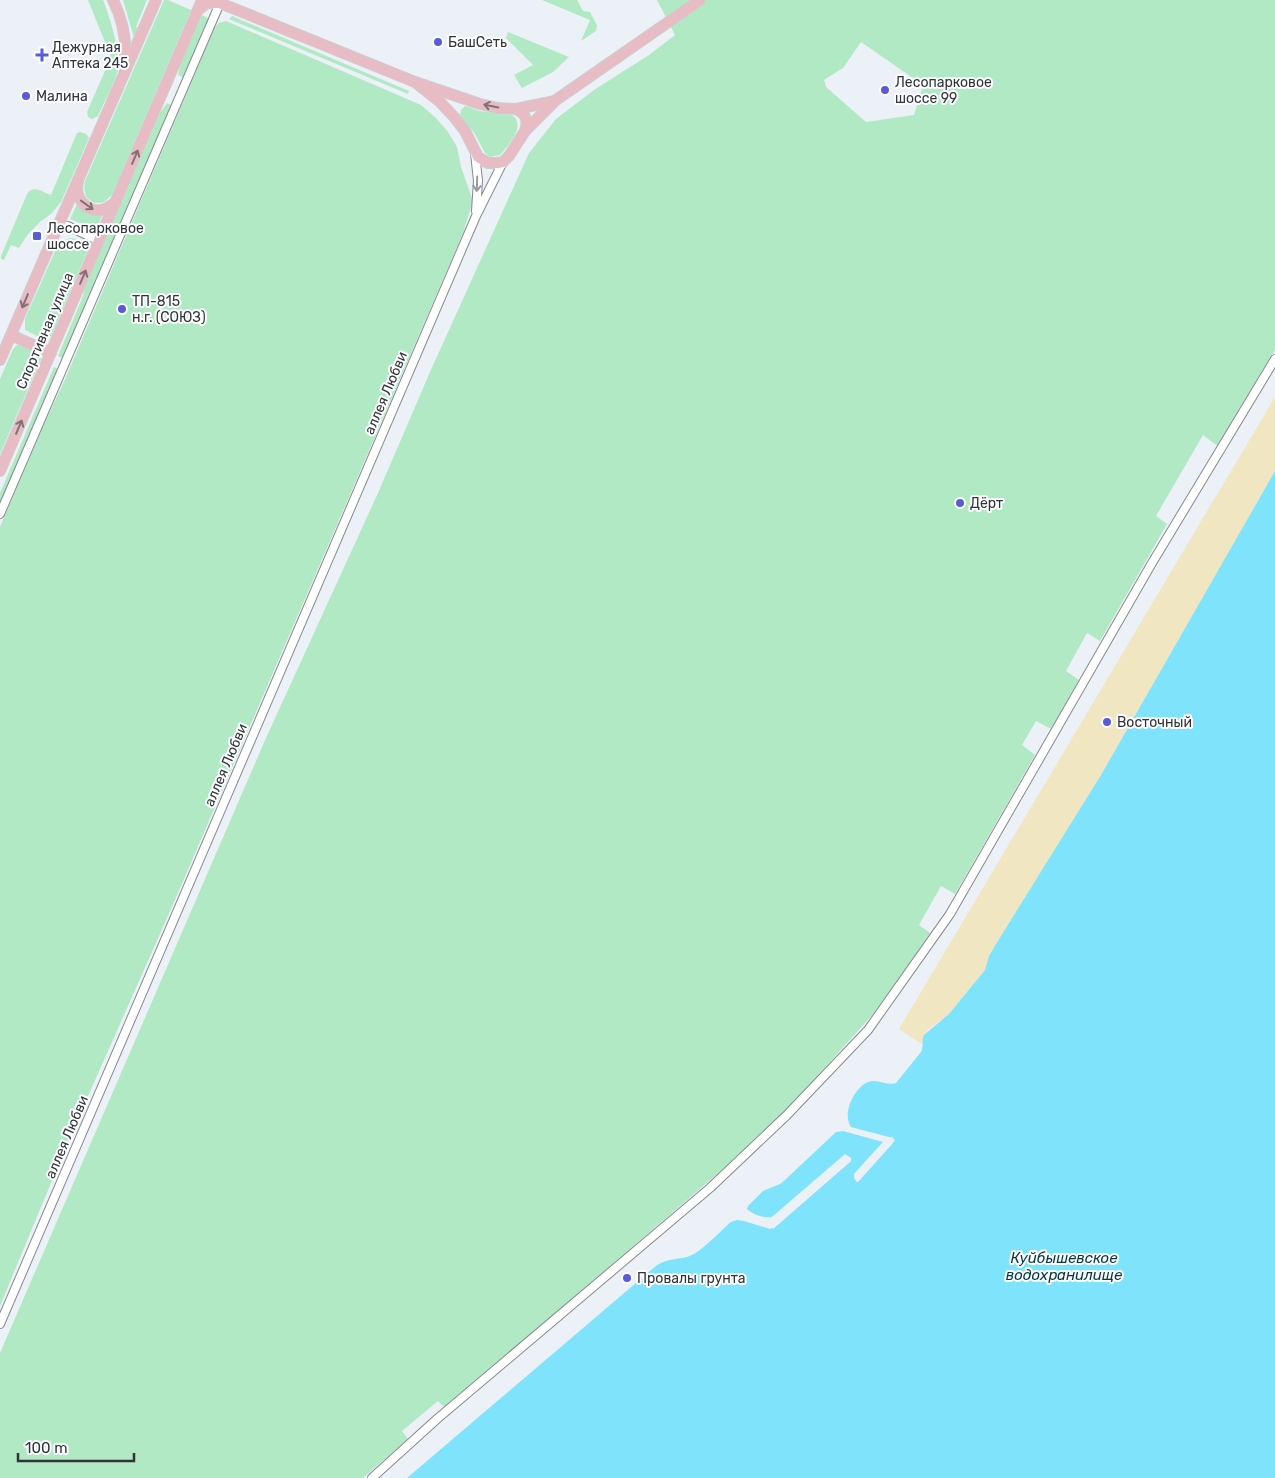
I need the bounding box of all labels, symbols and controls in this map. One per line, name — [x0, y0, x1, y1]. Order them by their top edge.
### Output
place label: БашСеть — [448, 34, 507, 51]
marker: БашСеть — [432, 36, 444, 48]
place label: Дежурная Аптека 245 — [52, 39, 128, 72]
marker: Дежурная Аптека 245 — [36, 49, 48, 61]
place label: Лесопарковое шоссе 99 — [895, 74, 992, 107]
marker: Лесопарковое шоссе 99 — [879, 84, 891, 96]
place label: Малина — [36, 88, 88, 105]
marker: Малина — [20, 90, 32, 102]
one-way arrow — [483, 101, 499, 111]
one-way arrow — [131, 150, 140, 165]
one-way arrow — [472, 175, 482, 191]
one-way arrow — [80, 200, 94, 210]
place label: Лесопарковое шоссе — [47, 220, 144, 253]
marker: Лесопарковое шоссе — [31, 230, 43, 242]
street label: Спортивная улица — [13, 270, 77, 392]
one-way arrow — [79, 270, 89, 285]
place label: ТП-815 н.г. (СОЮЗ) — [132, 293, 206, 326]
one-way arrow — [20, 294, 29, 309]
marker: ТП-815 н.г. (СОЮЗ) — [116, 303, 128, 315]
street label: аллея Любви — [361, 349, 411, 437]
one-way arrow — [15, 420, 25, 435]
place label: Дёрт — [970, 495, 1003, 512]
marker: Дёрт — [954, 497, 966, 509]
place label: Восточный — [1117, 714, 1192, 731]
marker: Восточный — [1101, 716, 1113, 728]
street label: аллея Любви — [201, 721, 251, 809]
street label: аллея Любви — [42, 1093, 92, 1181]
water label: Куйбышевское водохранилище — [1006, 1249, 1123, 1284]
place label: Провалы грунта — [637, 1270, 746, 1287]
marker: Провалы грунта — [621, 1272, 633, 1284]
scale bar — [18, 1430, 134, 1462]
text: 100 m — [25, 1439, 67, 1457]

